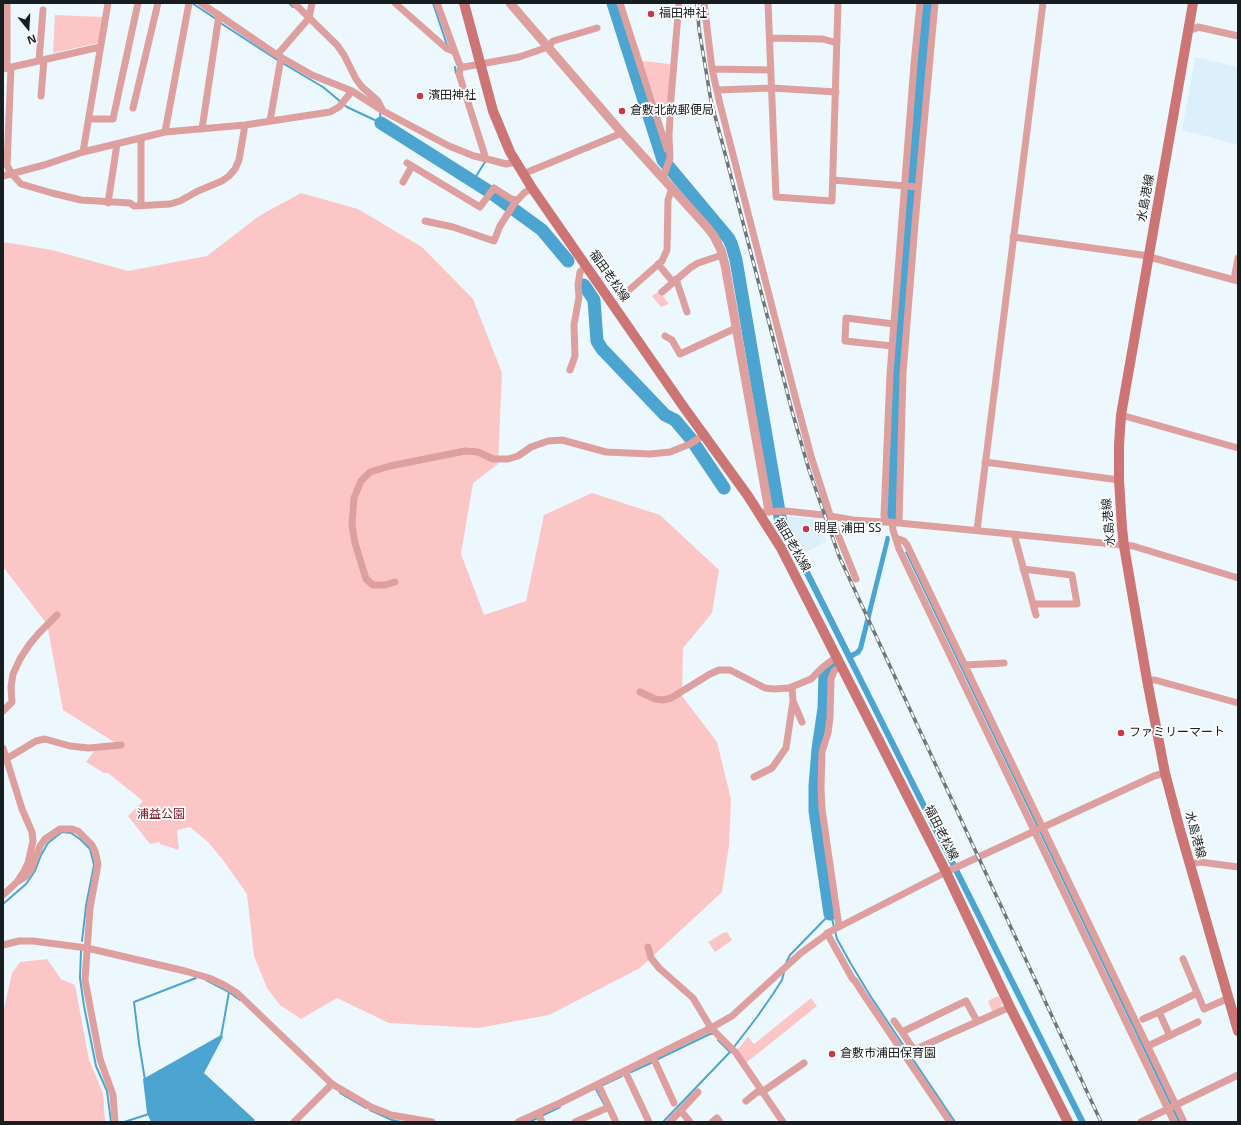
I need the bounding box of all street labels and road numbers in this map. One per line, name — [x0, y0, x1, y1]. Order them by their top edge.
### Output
street label: 水島港線 — [1135, 173, 1157, 223]
street label: 福田老松線 — [586, 247, 632, 305]
street label: 水島港線 — [1100, 497, 1118, 547]
street label: 福田老松線 — [771, 515, 813, 575]
street label: 福田老松線 — [921, 803, 961, 863]
street label: 水島港線 — [1182, 810, 1208, 860]

